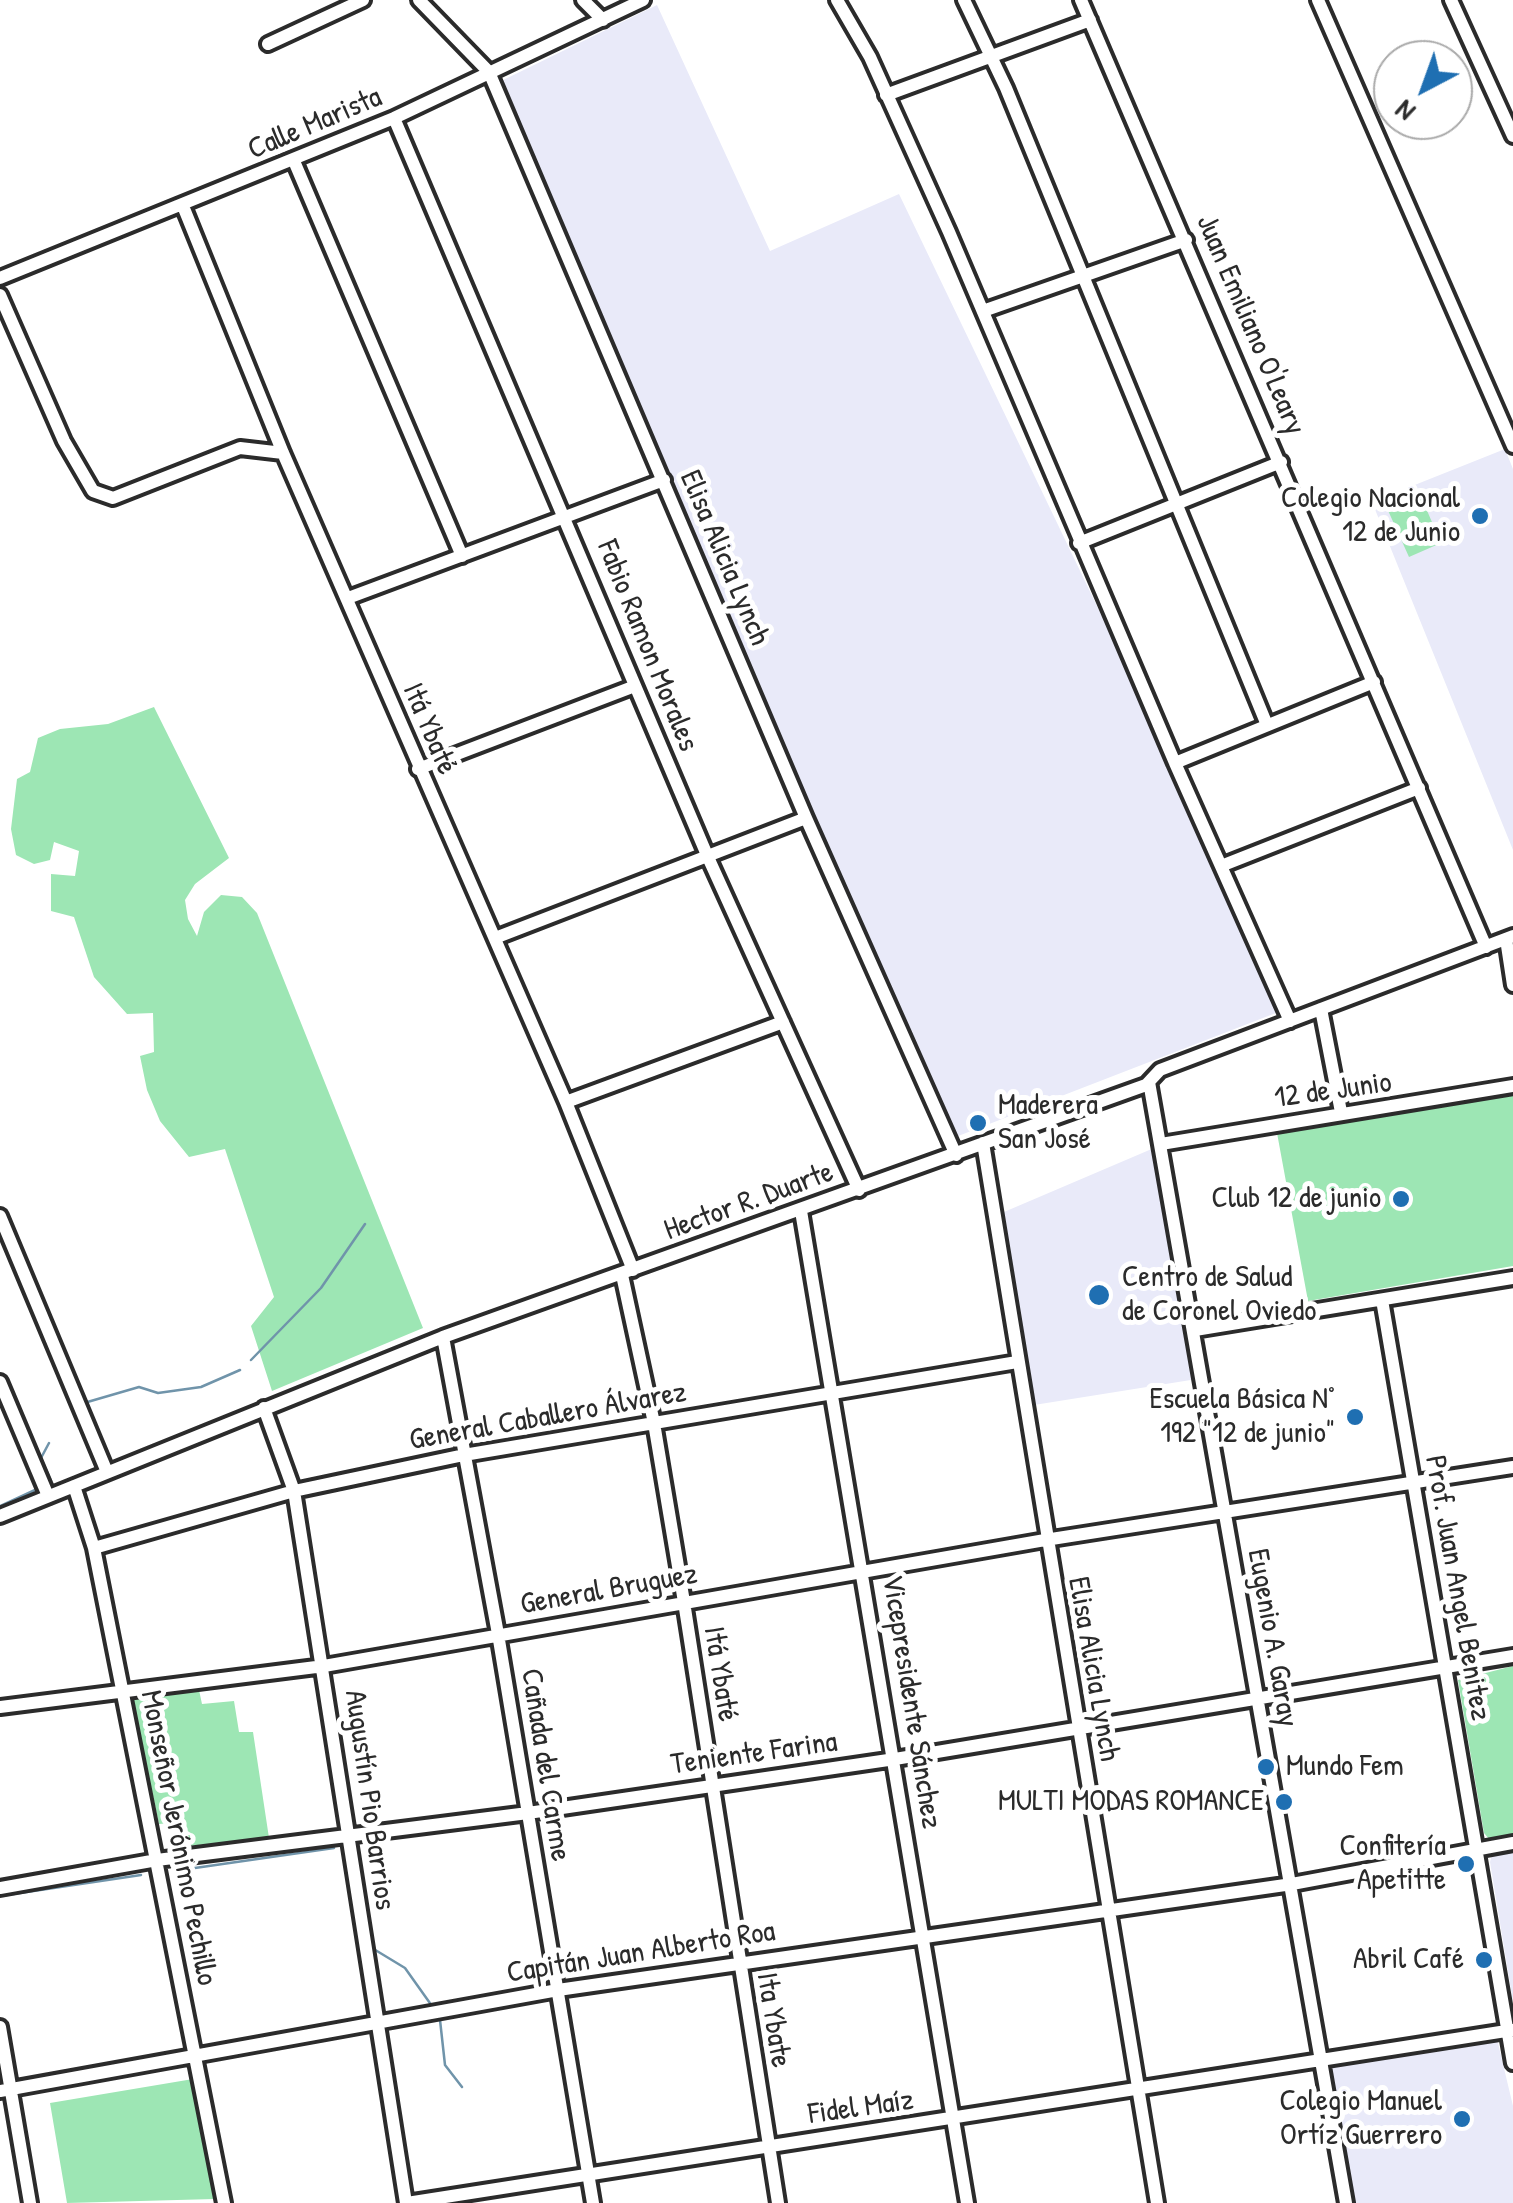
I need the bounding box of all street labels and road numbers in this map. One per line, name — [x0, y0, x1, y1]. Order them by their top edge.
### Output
street label: Calle Marista — [243, 80, 387, 168]
street label: Juan Emiliano O'Leary — [1187, 210, 1313, 440]
street label: Elisa Alicia Lynch — [671, 465, 777, 651]
street label: Fabio Ramon Morales — [588, 535, 706, 757]
street label: Itá Ybaté — [394, 678, 464, 780]
street label: 12 de Junio — [1272, 1065, 1394, 1117]
street label: Hector R. Duarte — [660, 1155, 838, 1249]
street label: General Caballero Álvarez — [407, 1375, 689, 1459]
street label: Prof. Juan Angel Benitez — [1416, 1453, 1498, 1723]
street label: Eugenio A. Garay — [1239, 1546, 1305, 1730]
street label: General Bruguez — [518, 1557, 700, 1623]
street label: Vicepresidente Sánchez — [873, 1573, 949, 1831]
street label: Elisa Alicia Lynch — [1059, 1574, 1127, 1764]
street label: Itá Ybaté — [695, 1624, 745, 1724]
street label: Cañada del Carme — [512, 1666, 578, 1864]
street label: Monseñor Jerónimo Pechillo — [132, 1687, 224, 1989]
street label: Augustín Pio Barrios — [336, 1688, 402, 1912]
street label: Teniente Farina — [669, 1725, 839, 1783]
street label: Capitán Juan Alberto Roa — [504, 1914, 778, 1992]
street label: Ita Ybate — [748, 1970, 798, 2070]
street label: Fidel Maíz — [806, 2083, 916, 2133]

